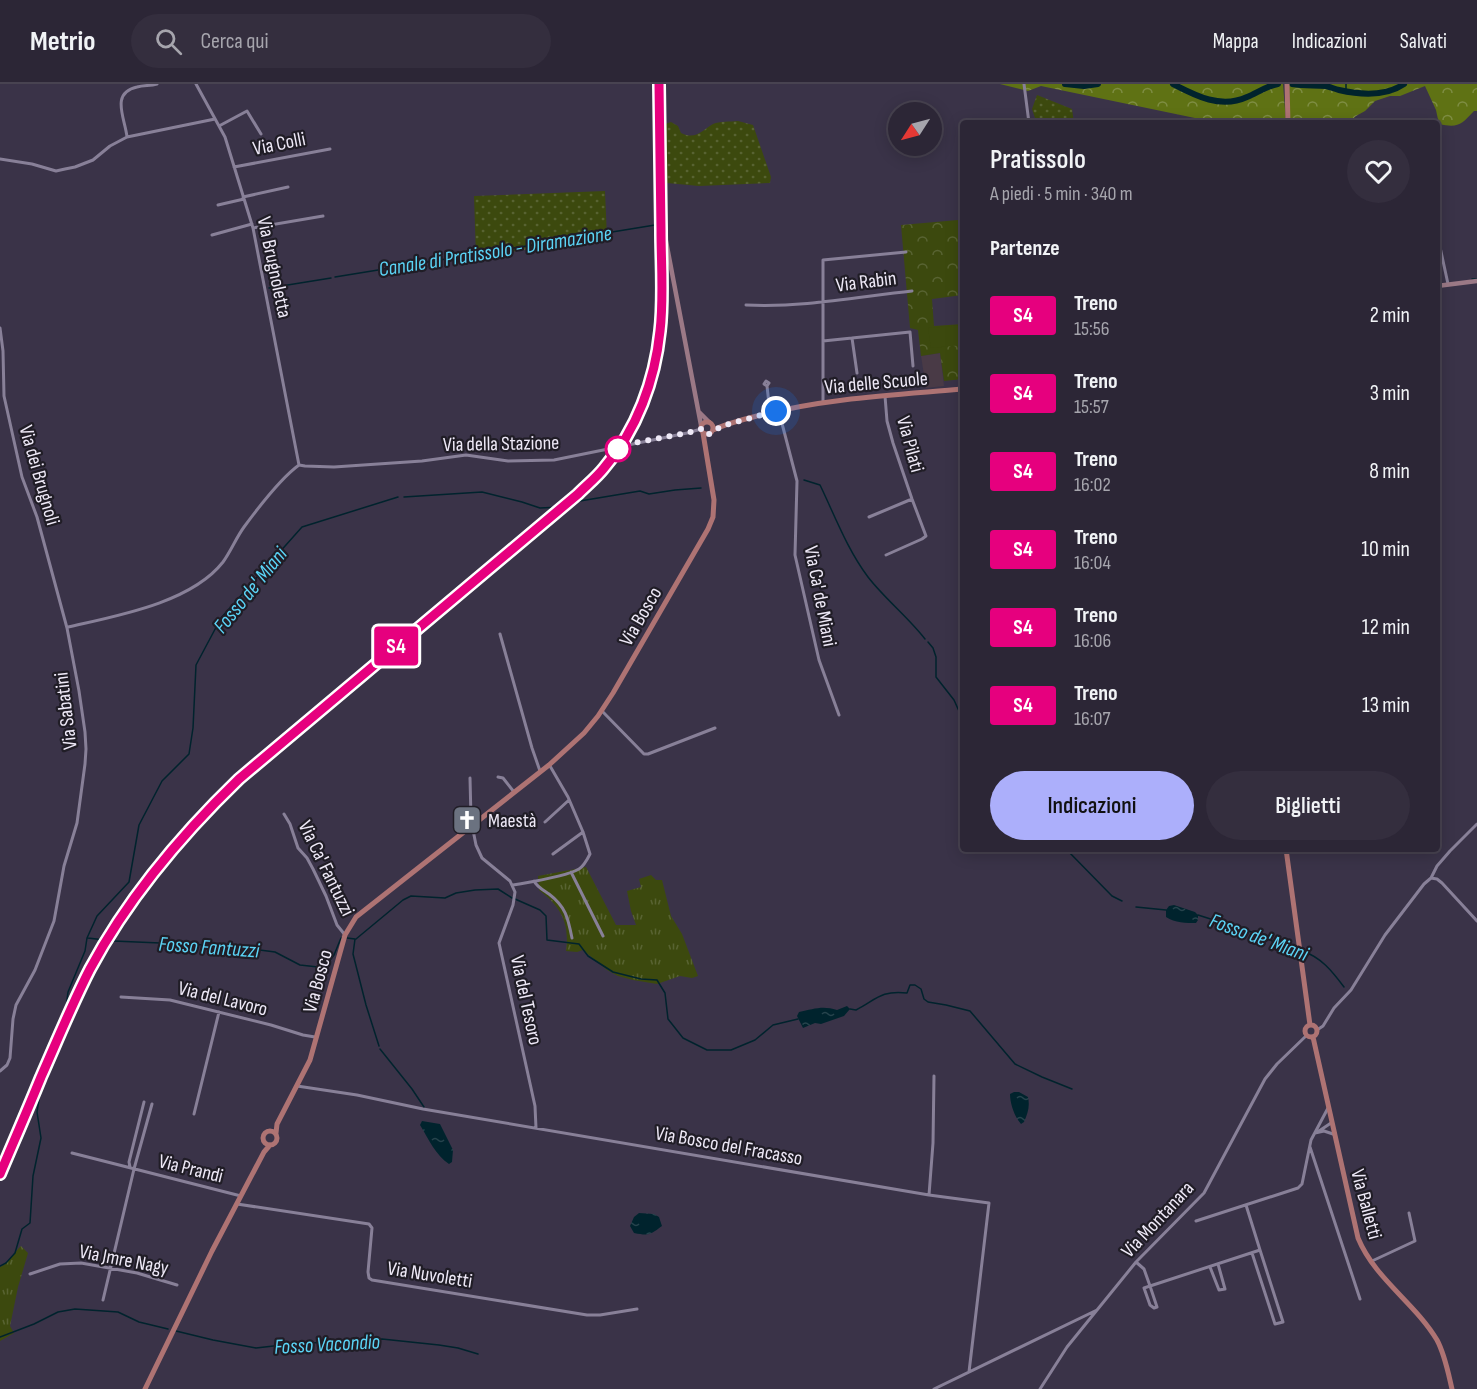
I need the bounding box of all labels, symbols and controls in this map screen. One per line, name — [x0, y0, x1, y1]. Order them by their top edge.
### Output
search box — [131, 14, 551, 68]
text: Metrio — [30, 25, 95, 58]
icon: search — [152, 25, 185, 58]
text: Cerca qui — [200, 28, 269, 55]
text: Mappa — [1213, 29, 1259, 54]
text: Indicazioni — [1292, 29, 1367, 54]
text: Salvati — [1400, 29, 1447, 54]
north arrow — [888, 102, 942, 156]
map controls — [888, 102, 942, 156]
street label: Via Colli — [251, 127, 307, 161]
button: heart — [1347, 140, 1410, 203]
text: Pratissolo — [990, 143, 1086, 176]
text: A piedi · 5 min · 340 m — [990, 182, 1133, 206]
street label: Via Brugnoletta — [252, 214, 296, 320]
water label: Canale di Pratissolo - Diramazione — [377, 221, 613, 282]
text: Partenze — [990, 235, 1060, 262]
street label: Via Rabin — [834, 266, 898, 298]
text: Treno — [1074, 290, 1118, 317]
text: 2 min — [1370, 302, 1410, 329]
text: S4 — [1013, 303, 1033, 328]
text: 15:56 — [1074, 317, 1110, 341]
street label: Via delle Scuole — [823, 367, 929, 399]
text: Treno — [1074, 368, 1118, 395]
text: 3 min — [1370, 380, 1410, 407]
text: S4 — [1013, 381, 1033, 406]
text: 15:57 — [1074, 395, 1109, 419]
your location — [761, 396, 791, 426]
street label: Via Pilati — [891, 414, 929, 475]
street label: Via dei Brugnoli — [13, 423, 65, 528]
street label: Via della Stazione — [443, 431, 559, 457]
unlabelled marker — [605, 436, 631, 462]
text: Treno — [1074, 446, 1118, 473]
text: 8 min — [1369, 458, 1410, 485]
text: S4 — [1013, 459, 1033, 484]
text: 16:02 — [1074, 473, 1111, 497]
text: Treno — [1074, 524, 1118, 551]
text: 10 min — [1361, 536, 1410, 563]
text: S4 — [1013, 537, 1033, 562]
water label: Fosso de' Miani — [208, 542, 293, 638]
street label: Via Ca' de Miani — [798, 544, 842, 649]
text: 16:04 — [1074, 551, 1111, 575]
street label: Via Bosco — [614, 583, 667, 650]
text: Treno — [1074, 602, 1118, 629]
text: 12 min — [1362, 614, 1410, 641]
text: S4 — [1013, 615, 1033, 640]
line badge: S4 — [369, 626, 423, 666]
text: 16:06 — [1074, 629, 1111, 653]
text: S4 — [386, 634, 406, 659]
street label: Via Sabatini — [49, 671, 83, 751]
text: Treno — [1074, 680, 1118, 707]
text: 13 min — [1362, 692, 1410, 719]
text: S4 — [1013, 693, 1033, 718]
text: 16:07 — [1074, 707, 1110, 731]
button: Indicazioni — [990, 771, 1194, 840]
button: Biglietti — [1206, 771, 1410, 840]
church icon: Maestà — [451, 804, 483, 836]
place label: Maestà — [488, 809, 537, 833]
street label: Via Ca' Fantuzzi — [293, 817, 359, 920]
water label: Fosso de' Miani — [1206, 908, 1313, 967]
water label: Fosso Fantuzzi — [158, 932, 261, 964]
street label: Via Bosco — [298, 947, 338, 1015]
street label: Via del Tesoro — [505, 953, 547, 1047]
street label: Via del Lavoro — [175, 976, 270, 1022]
street label: Via Bosco del Fracasso — [653, 1121, 804, 1171]
street label: Via Prandi — [156, 1149, 226, 1189]
street label: Via Balletti — [1345, 1167, 1387, 1242]
street label: Via Montanara — [1116, 1177, 1199, 1263]
street label: Via Jmre Nagy — [77, 1240, 171, 1280]
street label: Via Nuvoletti — [386, 1256, 474, 1294]
water label: Fosso Vacondio — [273, 1329, 381, 1360]

